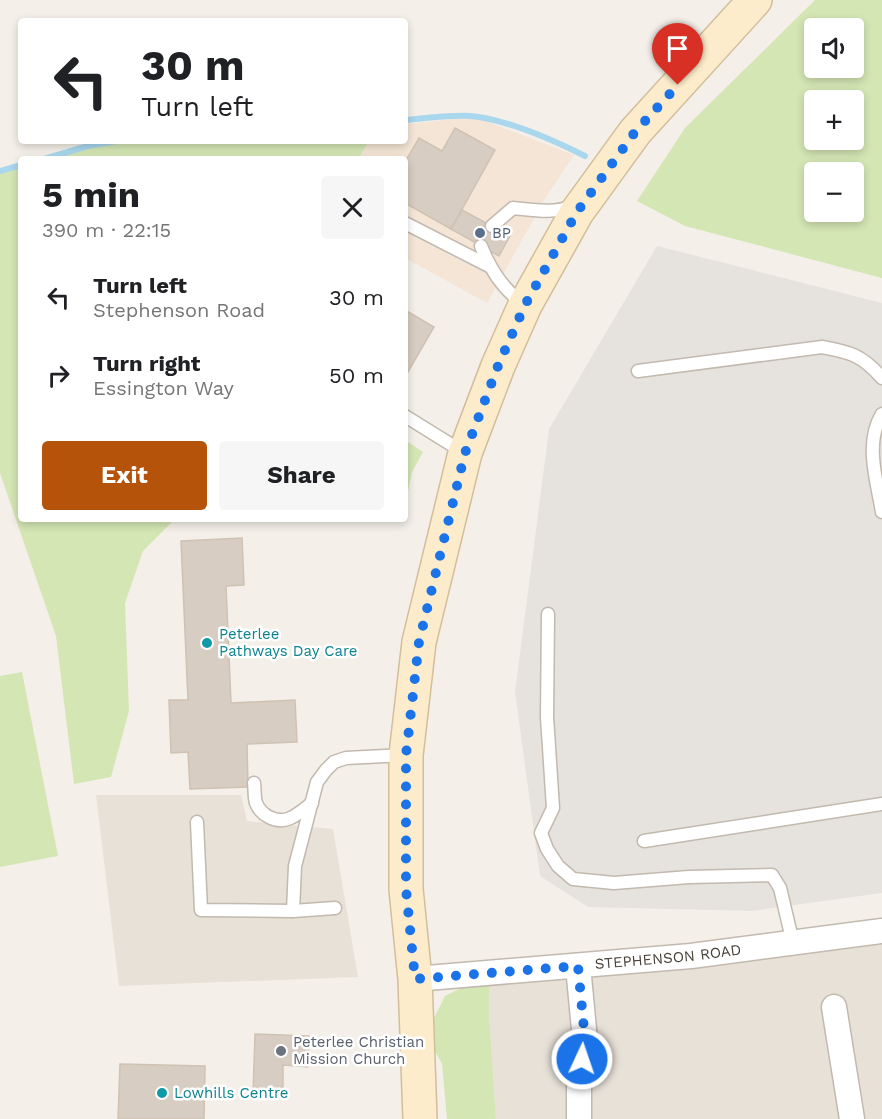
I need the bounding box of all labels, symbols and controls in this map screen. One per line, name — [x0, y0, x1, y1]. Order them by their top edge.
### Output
map controls — [804, 18, 864, 222]
button: sound — [804, 18, 864, 78]
pin — [652, 23, 703, 85]
icon: arrive — [661, 32, 694, 65]
text: 30 m — [141, 41, 245, 90]
icon: left — [42, 42, 120, 120]
button: + — [804, 90, 864, 150]
text: Turn left — [141, 91, 253, 123]
button: − — [804, 162, 864, 222]
text: 5 min — [42, 174, 140, 216]
button: close — [321, 176, 384, 239]
text: 390 m · 22:15 — [42, 218, 171, 242]
place label: BP — [492, 224, 511, 242]
marker: BP — [473, 226, 487, 240]
text: Turn left — [93, 273, 187, 298]
icon: left — [42, 281, 75, 314]
text: 30 m — [329, 285, 384, 310]
text: Stephenson Road — [93, 298, 265, 322]
text: Turn right — [93, 351, 200, 376]
icon: right — [42, 359, 75, 392]
text: 50 m — [329, 363, 384, 388]
text: Essington Way — [93, 376, 234, 400]
button: Exit — [42, 441, 207, 510]
button: Share — [219, 441, 384, 510]
place label: Peterlee Pathways Day Care — [219, 625, 357, 660]
marker: Peterlee Pathways Day Care — [200, 636, 214, 650]
street label: STEPHENSON ROAD — [594, 941, 742, 973]
position arrow — [550, 1027, 614, 1091]
place label: Peterlee Christian Mission Church — [293, 1033, 424, 1068]
marker: Peterlee Christian Mission Church — [274, 1044, 288, 1058]
place label: Lowhills Centre — [174, 1084, 288, 1102]
marker: Lowhills Centre — [155, 1086, 169, 1100]

